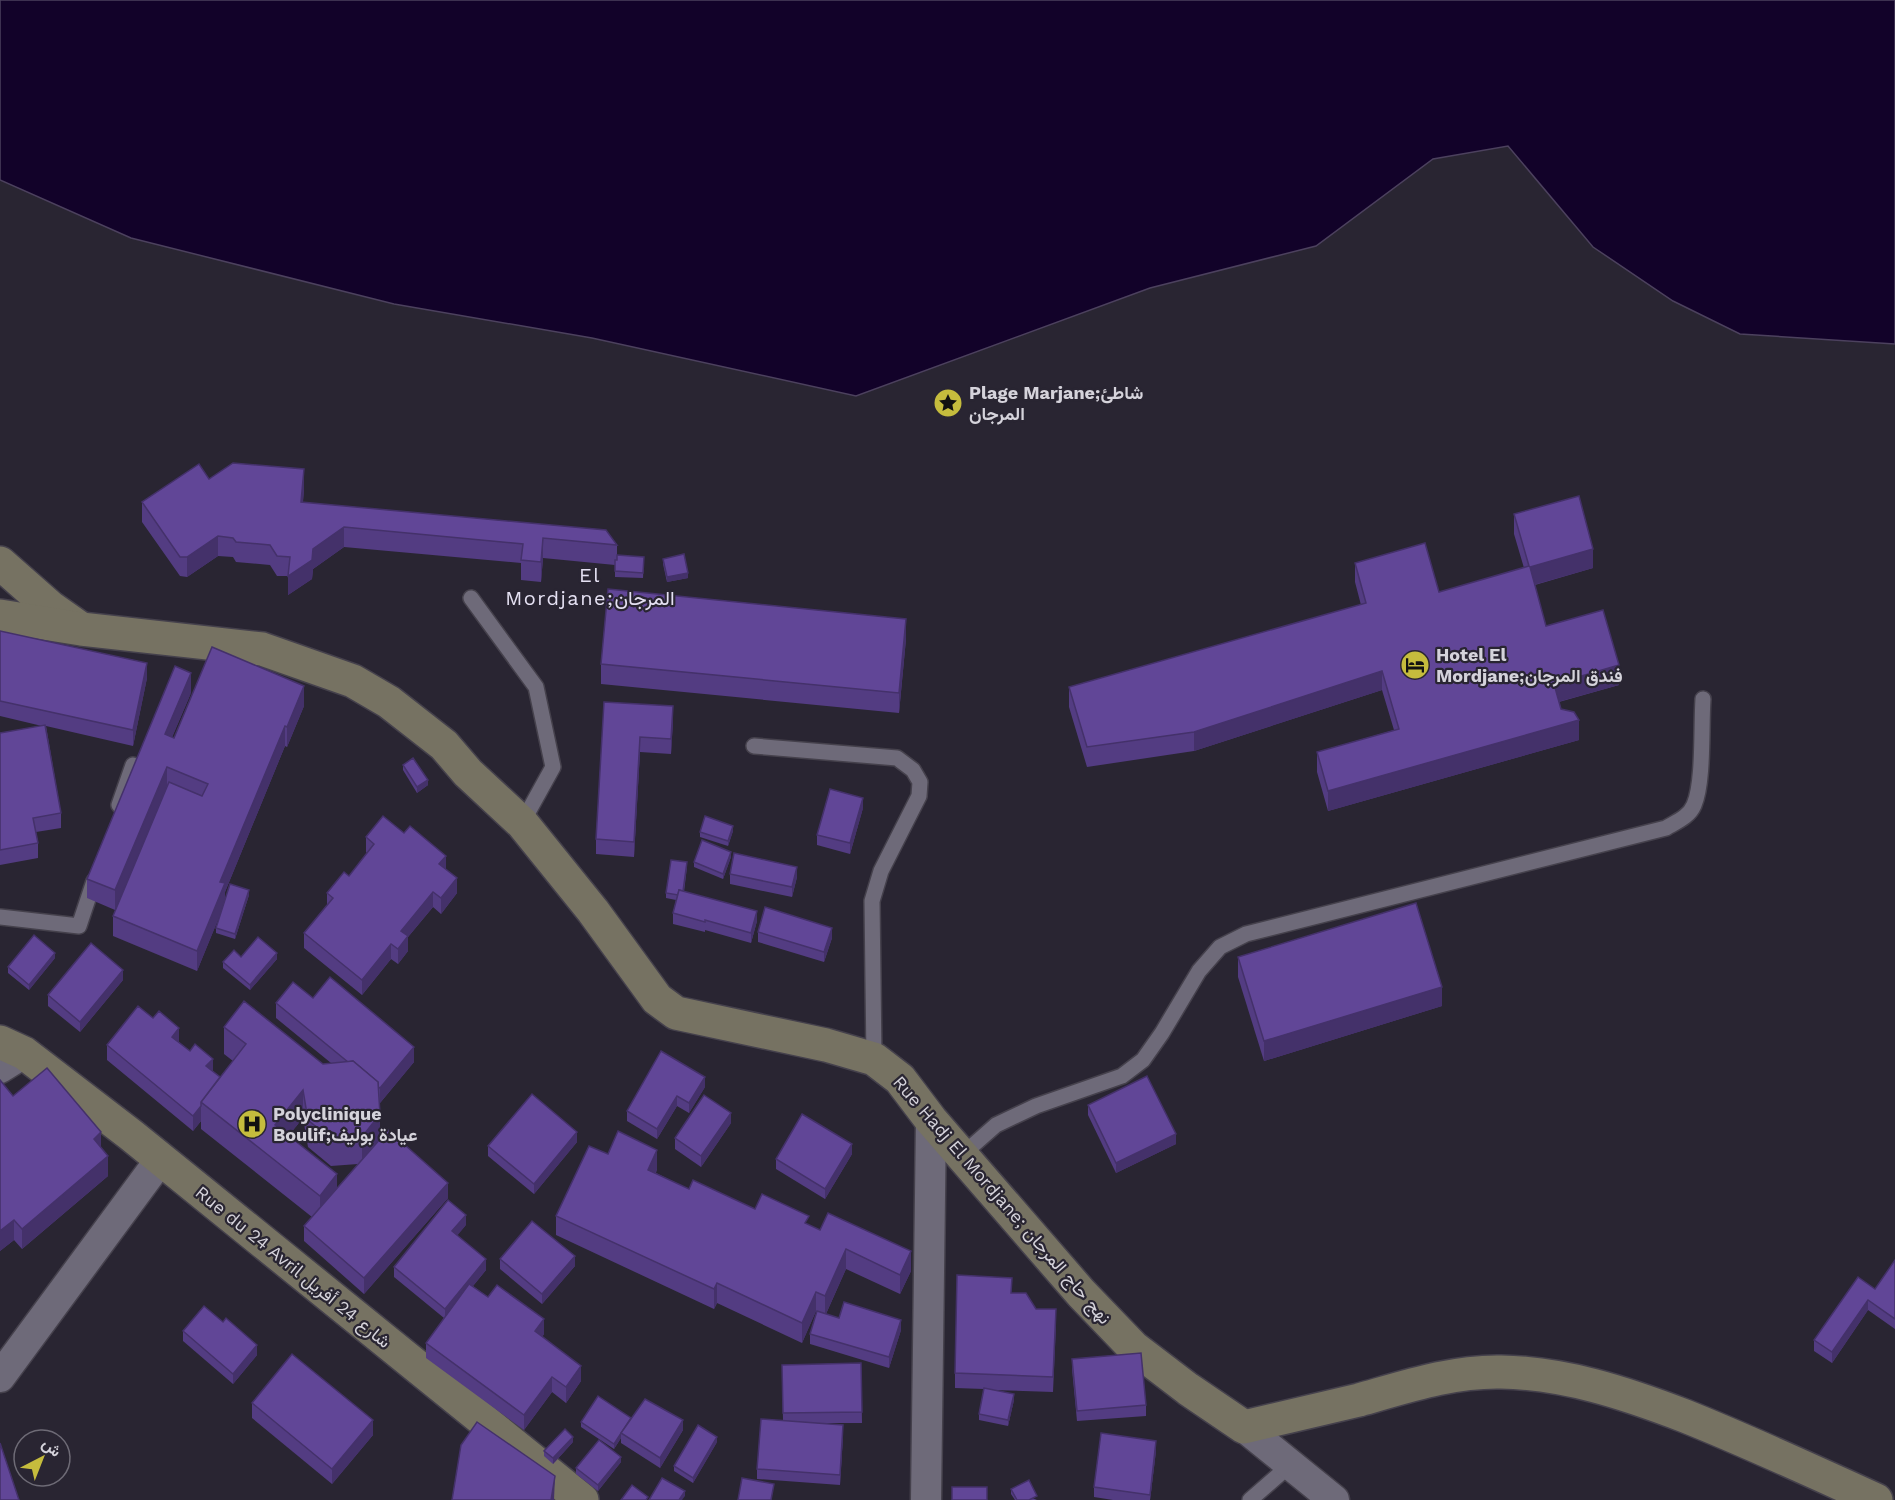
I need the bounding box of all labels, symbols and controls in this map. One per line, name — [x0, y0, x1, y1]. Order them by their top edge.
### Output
place label: Plage Marjane;شاطئ المرجان — [969, 382, 1144, 425]
place icon: Plage Marjane;شاطئ المرجان — [932, 387, 964, 419]
district label: El Mordjane;المرجان — [505, 563, 675, 611]
place label: Hotel El Mordjane;فندق المرجان — [1436, 644, 1623, 687]
hotel icon: Hotel El Mordjane;فندق المرجان — [1399, 649, 1431, 681]
street label: Rue Hadj El Mordjane; نهج حاج المرجان — [887, 1071, 1116, 1329]
place label: Polyclinique Boulif;عيادة بوليف — [273, 1103, 418, 1146]
hospital icon: Polyclinique Boulif;عيادة بوليف — [236, 1108, 268, 1140]
street label: Rue du 24 Avril شارع 24 أفريل — [190, 1181, 395, 1353]
north arrow — [12, 1428, 72, 1488]
text: ش — [38, 1434, 65, 1461]

